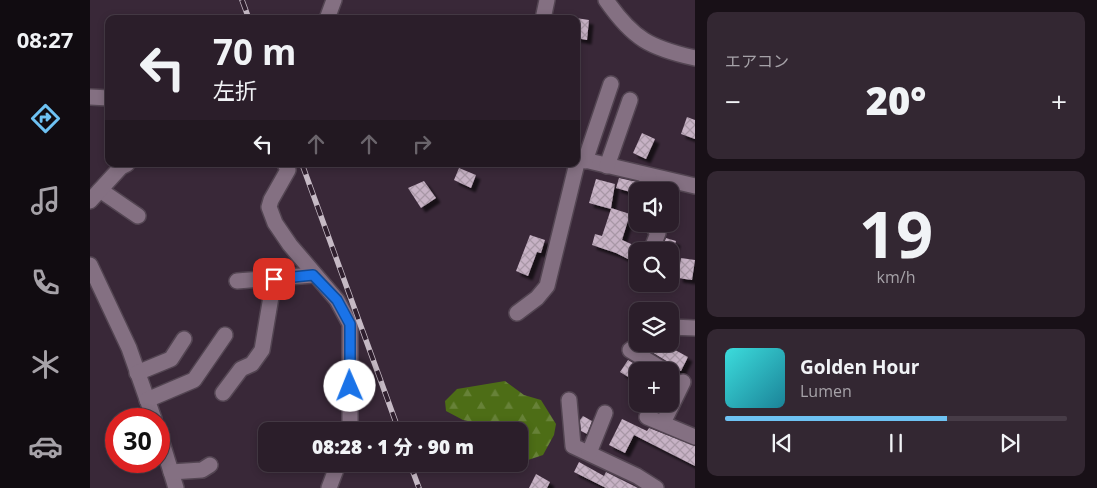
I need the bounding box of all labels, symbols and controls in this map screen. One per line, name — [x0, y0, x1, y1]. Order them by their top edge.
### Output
text: 08:27 — [17, 24, 73, 54]
text: 70 m — [213, 28, 296, 75]
icon: left — [130, 35, 195, 100]
text: エアコン — [725, 50, 789, 72]
text: 20° — [866, 74, 926, 126]
text: 左折 — [213, 75, 257, 105]
text: − — [725, 82, 741, 120]
text: + — [1051, 82, 1067, 120]
icon: directions — [28, 101, 63, 136]
icon: left — [249, 130, 277, 158]
icon: ahead — [302, 130, 330, 158]
icon: ahead — [355, 130, 383, 158]
icon: right — [408, 130, 436, 158]
map controls — [629, 182, 679, 412]
button: sound — [629, 182, 679, 232]
icon: music — [28, 183, 63, 218]
text: 19 — [859, 189, 933, 277]
button: search — [629, 242, 679, 292]
pin — [253, 258, 295, 300]
icon: phone — [28, 265, 63, 300]
icon: arrive — [260, 265, 288, 293]
text: km/h — [877, 266, 915, 288]
button: layers — [629, 302, 679, 352]
icon: climate — [28, 347, 63, 382]
text: Golden Hour — [800, 354, 919, 380]
position arrow — [323, 359, 375, 411]
button: + — [629, 362, 679, 412]
text: Lumen — [800, 380, 852, 402]
speed limit sign: 30 — [105, 408, 170, 473]
icon: car — [28, 429, 63, 464]
icon: previous — [768, 429, 796, 457]
icon: pause — [882, 429, 910, 457]
icon: next — [996, 429, 1024, 457]
text: 08:28 · 1 分 · 90 m — [312, 434, 474, 460]

